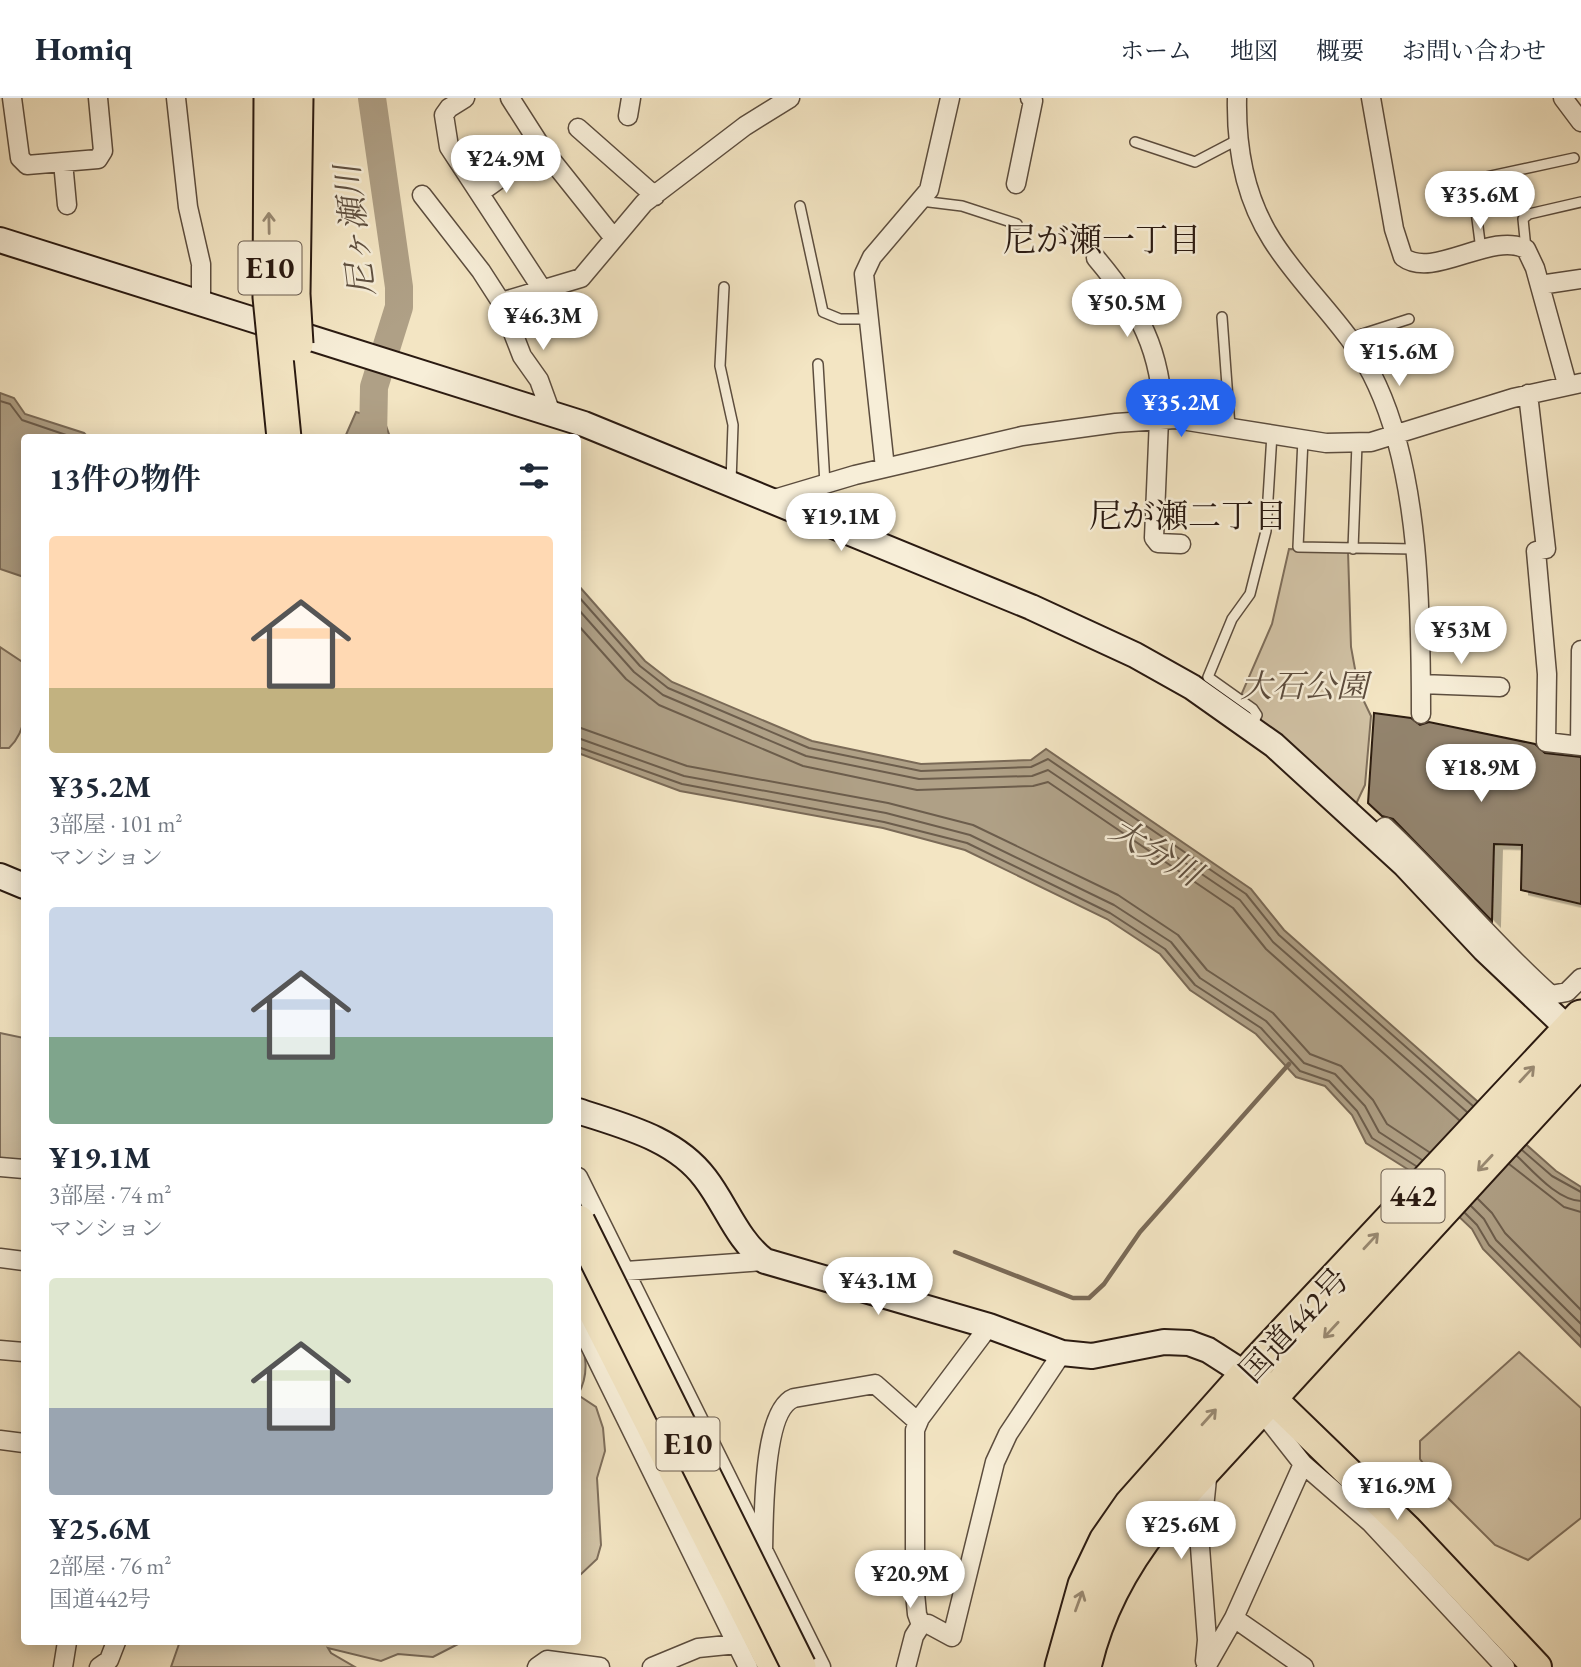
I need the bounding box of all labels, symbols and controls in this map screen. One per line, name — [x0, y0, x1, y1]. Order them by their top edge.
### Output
text: Homiq — [35, 27, 132, 70]
text: ホーム — [1120, 35, 1192, 66]
text: 地図 — [1230, 35, 1278, 66]
text: 概要 — [1316, 35, 1364, 66]
text: お問い合わせ — [1402, 35, 1546, 66]
pin: ¥24.9M — [449, 136, 563, 195]
text: ¥24.9M — [467, 143, 545, 173]
water label: 尼ヶ瀬川 — [325, 160, 384, 299]
pin: ¥35.6M — [1423, 172, 1537, 231]
text: ¥35.6M — [1441, 179, 1519, 209]
one-way arrow — [262, 212, 276, 235]
district label: 尼が瀬一丁目 — [1003, 218, 1201, 261]
road number: E10 — [238, 242, 302, 294]
pin: ¥50.5M — [1070, 280, 1184, 339]
text: ¥50.5M — [1088, 287, 1166, 317]
pin: ¥46.3M — [486, 292, 600, 352]
text: ¥46.3M — [504, 300, 582, 330]
pin: ¥15.6M — [1342, 328, 1456, 388]
text: ¥15.6M — [1360, 336, 1438, 366]
pin: ¥35.2M — [1124, 380, 1238, 439]
text: ¥35.2M — [1142, 387, 1220, 417]
icon: filters — [515, 457, 553, 495]
text: 13件の物件 — [49, 459, 201, 498]
pin: ¥19.1M — [784, 494, 898, 553]
district label: 尼が瀬二丁目 — [1089, 494, 1287, 537]
text: ¥19.1M — [802, 501, 880, 531]
icon: home — [238, 581, 364, 707]
pin: ¥53M — [1420, 606, 1502, 666]
text: ¥53M — [1431, 614, 1491, 644]
park label: 大石公園 — [1240, 665, 1373, 707]
pin: ¥18.9M — [1424, 744, 1538, 804]
text: ¥18.9M — [1442, 752, 1520, 782]
text: ¥35.2M — [49, 767, 151, 806]
water label: 大分川 — [1102, 808, 1212, 897]
text: 3部屋 · 101 m² — [49, 809, 182, 839]
text: マンション — [49, 842, 163, 872]
icon: home — [238, 952, 364, 1078]
one-way arrow — [1518, 1066, 1535, 1083]
text: ¥19.1M — [49, 1138, 151, 1177]
one-way arrow — [1477, 1154, 1493, 1172]
road number: 442 — [1382, 1170, 1444, 1222]
text: 3部屋 · 74 m² — [49, 1180, 171, 1210]
text: マンション — [49, 1213, 163, 1243]
one-way arrow — [1363, 1232, 1380, 1249]
pin: ¥43.1M — [821, 1258, 935, 1317]
street label: 国道442号 — [1230, 1259, 1358, 1391]
text: ¥43.1M — [839, 1265, 917, 1295]
one-way arrow — [1322, 1321, 1339, 1338]
icon: home — [238, 1323, 364, 1449]
one-way arrow — [1201, 1408, 1217, 1426]
road number: E10 — [656, 1418, 720, 1470]
pin: ¥16.9M — [1340, 1462, 1454, 1522]
text: ¥16.9M — [1358, 1470, 1436, 1500]
pin: ¥25.6M — [1124, 1502, 1238, 1561]
text: ¥25.6M — [49, 1509, 151, 1548]
text: ¥25.6M — [1142, 1509, 1220, 1539]
pin: ¥20.9M — [853, 1550, 967, 1610]
text: 2部屋 · 76 m² — [49, 1551, 171, 1581]
text: ¥20.9M — [871, 1558, 949, 1588]
text: 国道442号 — [49, 1584, 151, 1614]
one-way arrow — [1074, 1590, 1086, 1612]

